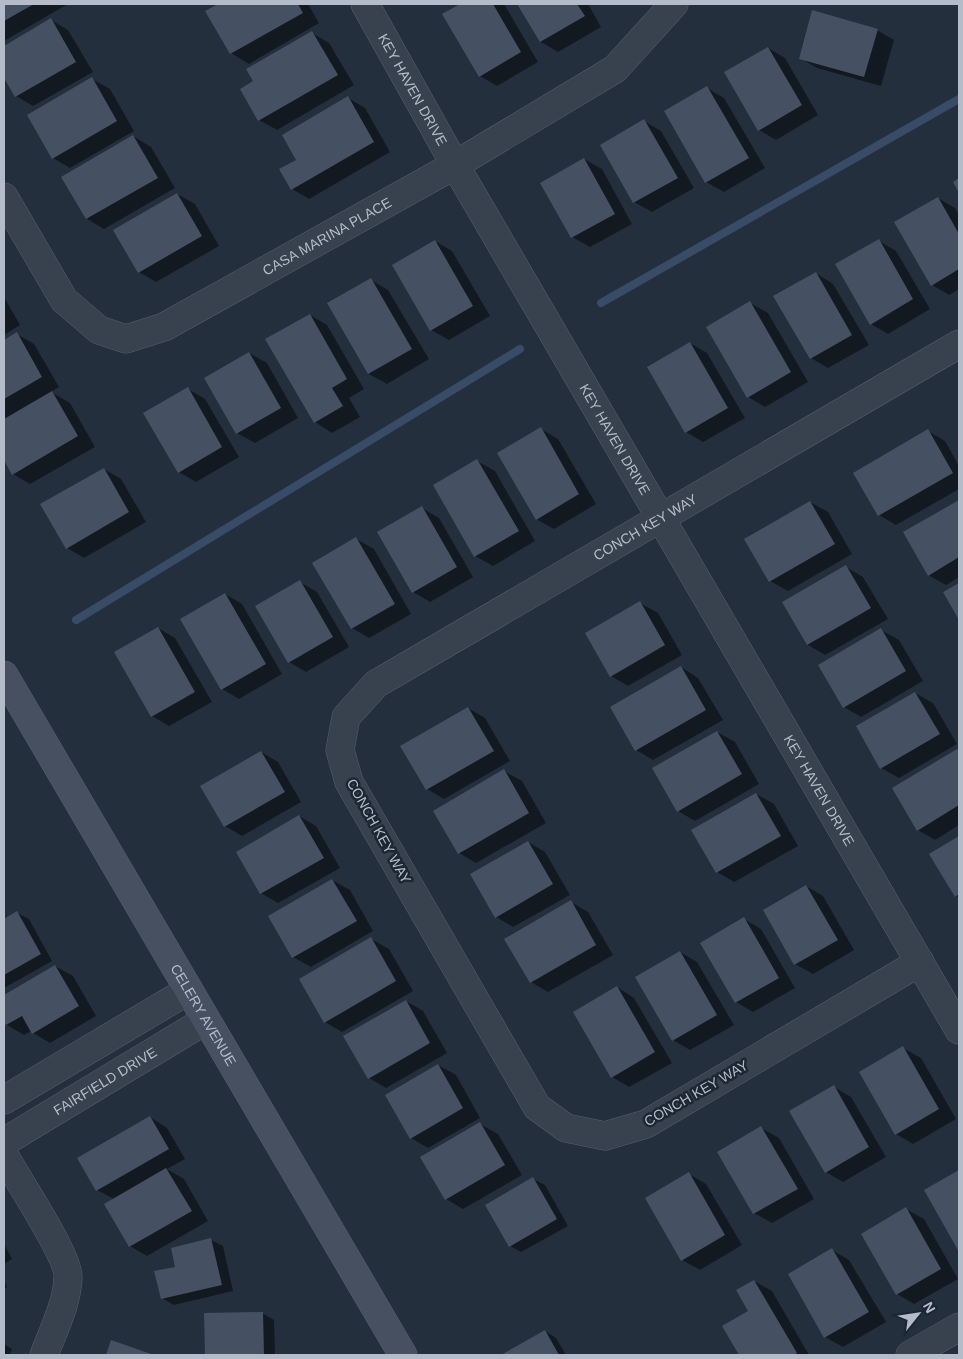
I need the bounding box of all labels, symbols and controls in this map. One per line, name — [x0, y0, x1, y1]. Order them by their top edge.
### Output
street label: KEY HAVEN DRIVE — [375, 31, 450, 148]
street label: CASA MARINA PLACE — [260, 194, 394, 279]
street label: KEY HAVEN DRIVE — [576, 381, 653, 498]
street label: CONCH KEY WAY — [590, 490, 700, 564]
street label: KEY HAVEN DRIVE — [781, 732, 858, 848]
street label: CONCH KEY WAY — [344, 776, 415, 887]
street label: CELERY AVENUE — [167, 961, 239, 1069]
street label: FAIRFIELD DRIVE — [51, 1044, 159, 1118]
street label: CONCH KEY WAY — [641, 1056, 751, 1129]
north arrow — [893, 1289, 943, 1339]
text: N — [920, 1299, 939, 1316]

